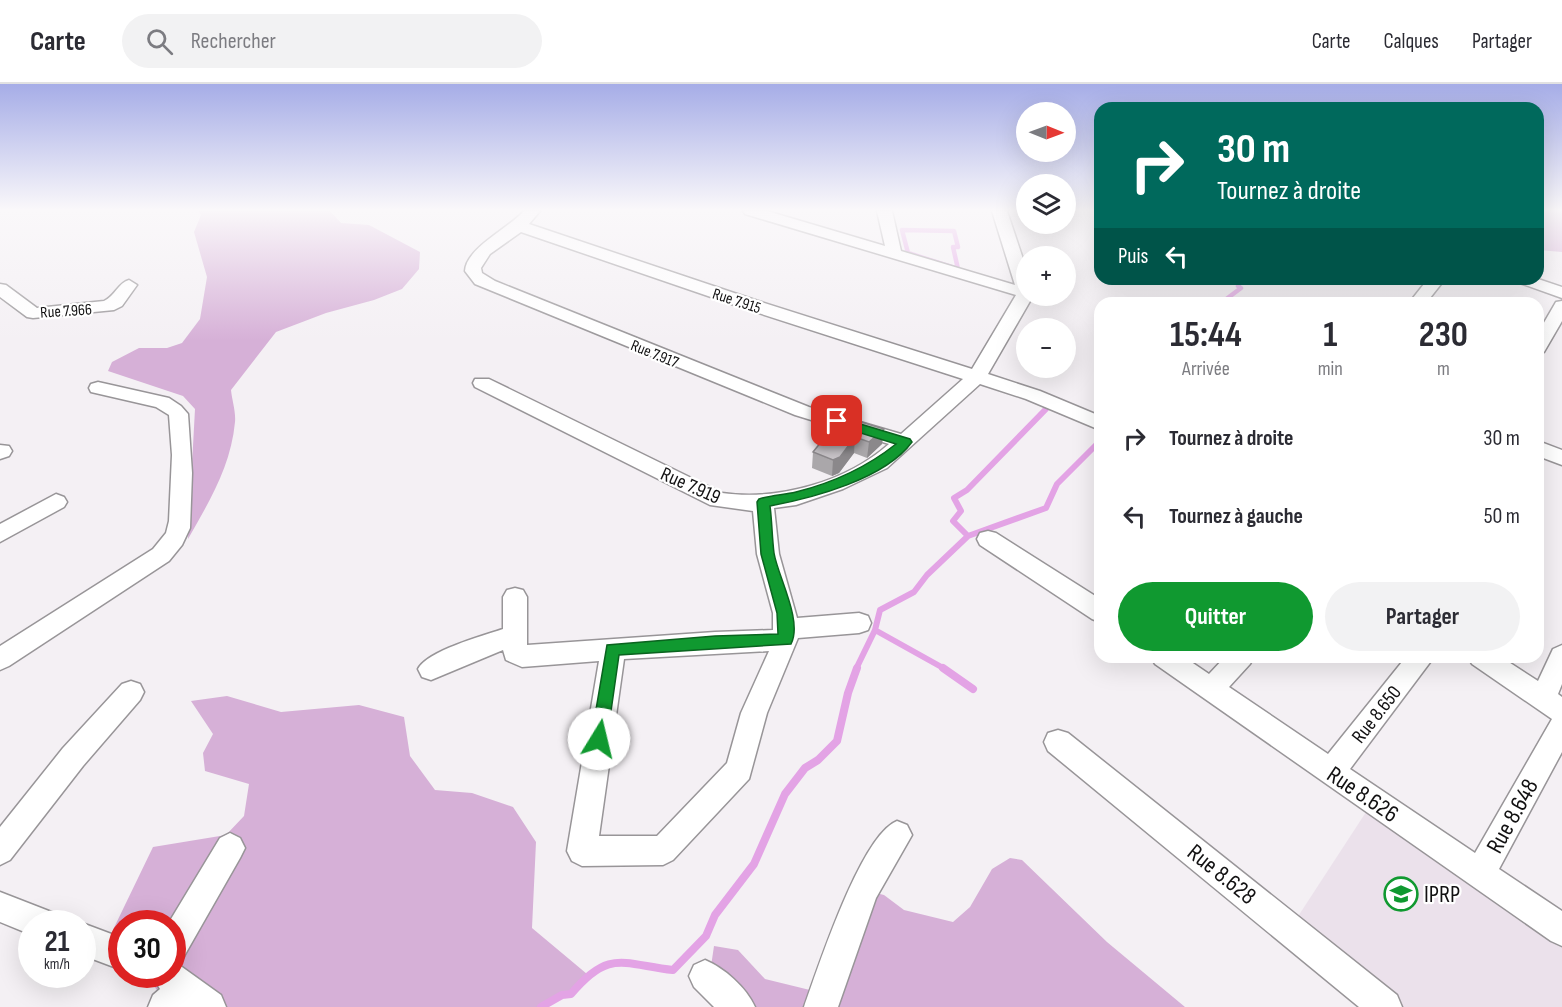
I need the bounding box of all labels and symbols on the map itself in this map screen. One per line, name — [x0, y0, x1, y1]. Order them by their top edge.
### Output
north arrow — [1016, 102, 1076, 162]
street label: Rue 7.915 — [710, 285, 763, 318]
street label: Rue 7.966 — [40, 300, 93, 323]
street label: Rue 7.917 — [628, 336, 682, 373]
pin — [811, 395, 862, 446]
street label: Rue 7.919 — [657, 462, 724, 510]
street label: Rue 8.650 — [1347, 681, 1407, 748]
position arrow — [567, 707, 631, 771]
street label: Rue 8.626 — [1321, 760, 1404, 829]
street label: Rue 8.648 — [1480, 774, 1545, 858]
street label: Rue 8.628 — [1181, 838, 1262, 911]
school or university icon: IPRP — [1383, 876, 1419, 912]
place label: IPRP — [1424, 880, 1460, 909]
speed limit sign: 30 — [108, 910, 186, 988]

